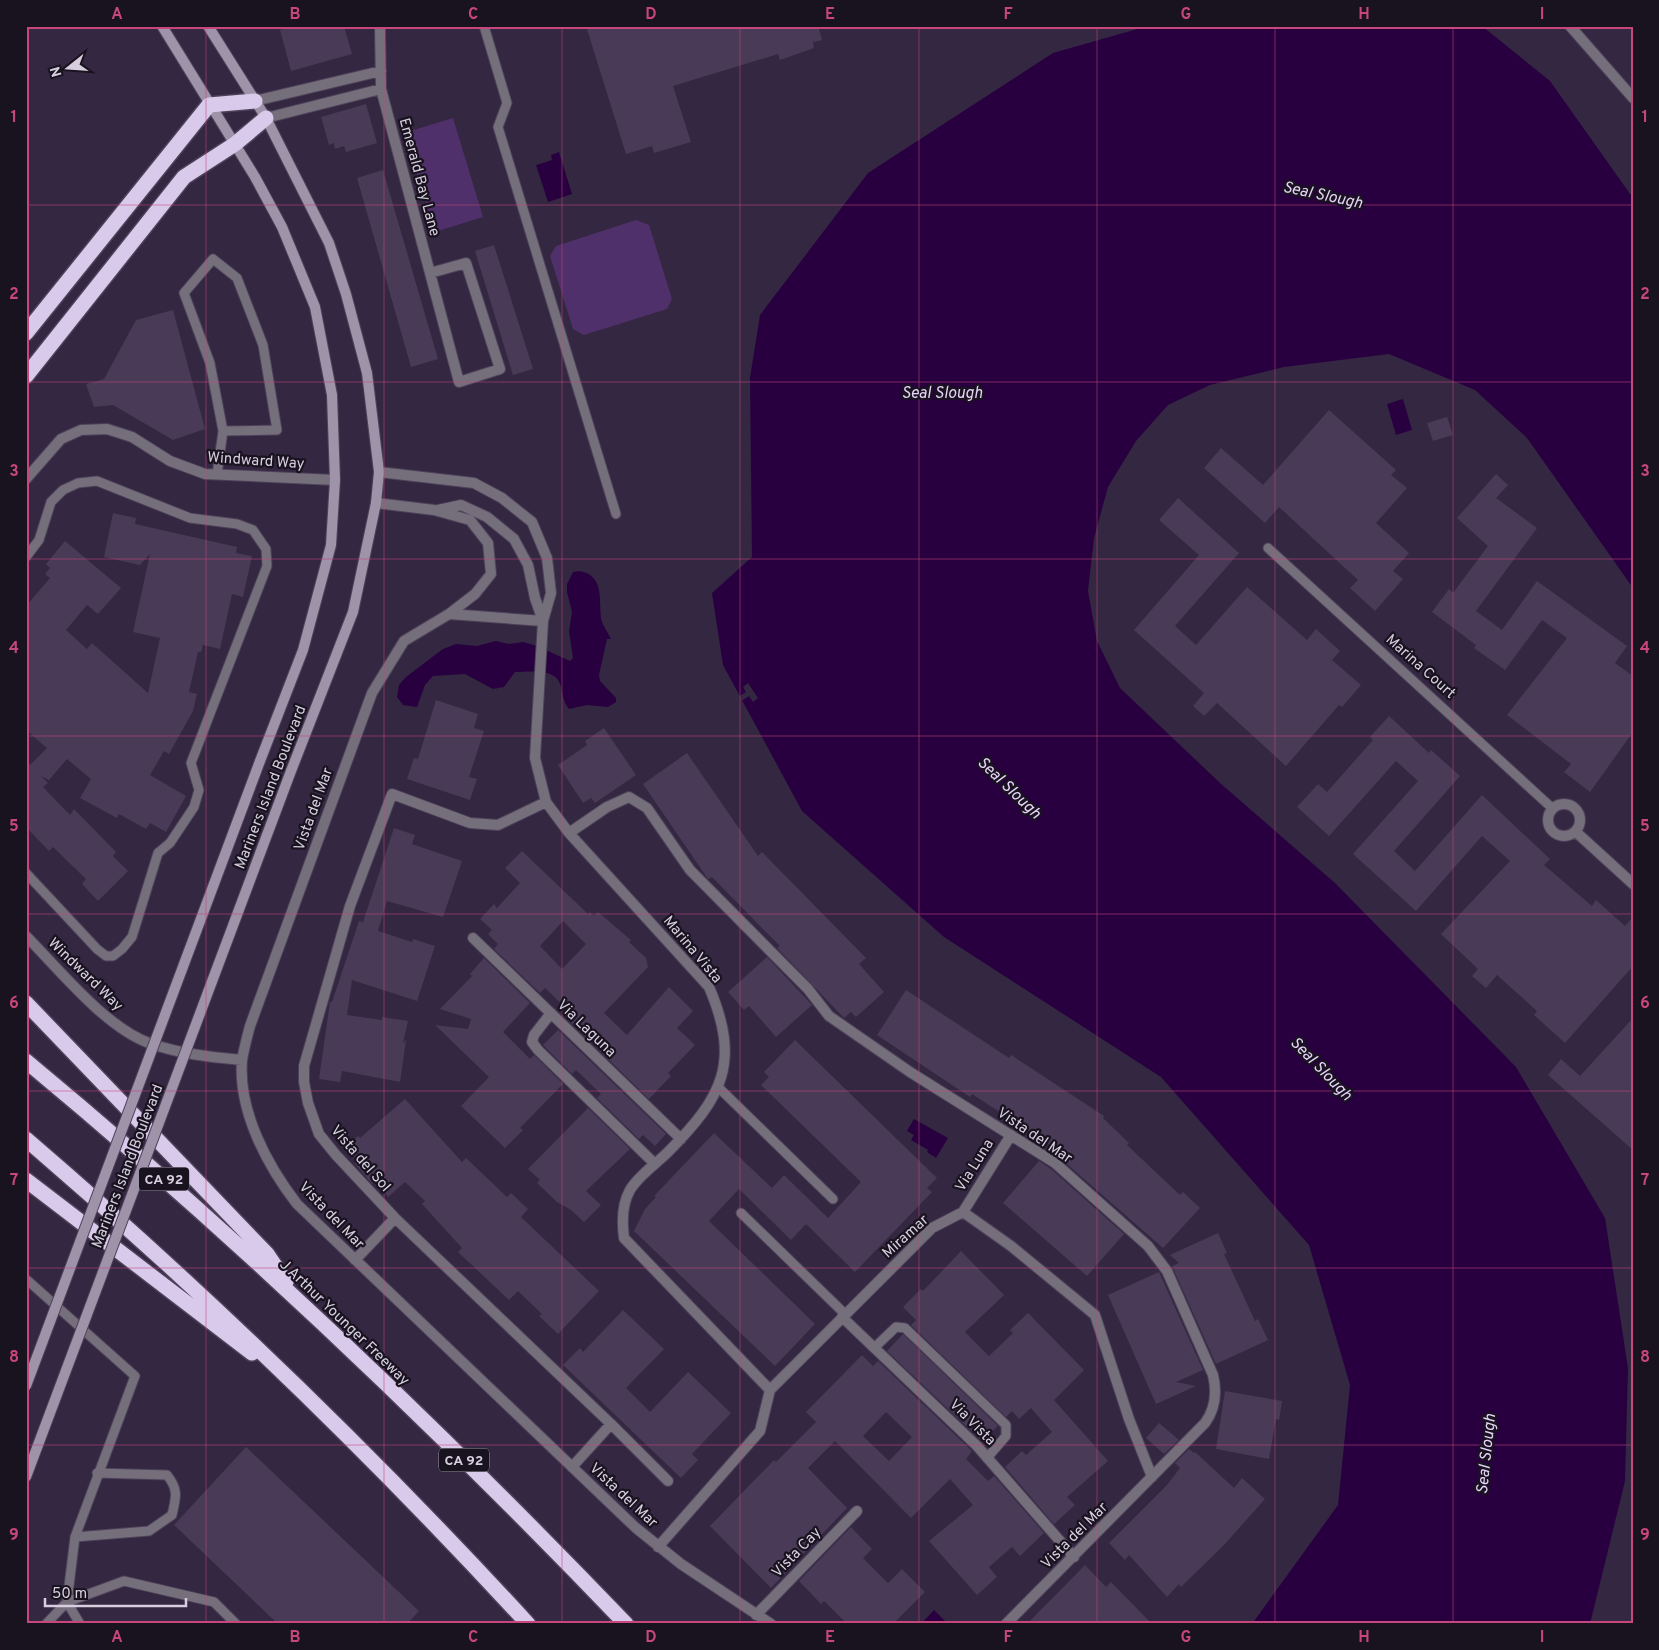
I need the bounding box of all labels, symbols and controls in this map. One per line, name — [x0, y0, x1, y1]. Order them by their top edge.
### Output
text: A — [111, 5, 123, 25]
text: B — [289, 5, 301, 25]
text: C — [468, 5, 478, 25]
text: D — [645, 5, 657, 25]
text: E — [825, 5, 835, 25]
text: F — [1003, 5, 1013, 25]
text: G — [1181, 5, 1191, 25]
text: H — [1358, 5, 1370, 25]
text: I — [1540, 5, 1544, 25]
north arrow — [42, 42, 92, 92]
text: N — [47, 64, 67, 79]
text: 1 — [11, 108, 17, 128]
text: 1 — [1642, 108, 1648, 128]
street label: Emerald Bay Lane — [394, 116, 443, 239]
water label: Seal Slough — [1281, 178, 1365, 214]
text: 2 — [9, 285, 19, 305]
text: 2 — [1640, 285, 1650, 305]
water label: Seal Slough — [902, 384, 983, 404]
street label: Windward Way — [207, 449, 305, 474]
text: 3 — [9, 462, 19, 482]
text: 3 — [1640, 462, 1650, 482]
street label: Marina Court — [1381, 631, 1459, 703]
text: 4 — [9, 639, 19, 659]
text: 4 — [1640, 639, 1650, 659]
street label: Mariners Island Boulevard — [231, 703, 311, 872]
water label: Seal Slough — [973, 753, 1045, 824]
street label: Vista del Mar — [291, 765, 338, 854]
text: 5 — [9, 817, 19, 837]
text: 5 — [1640, 817, 1650, 837]
street label: Marina Vista — [658, 912, 726, 988]
street label: Windward Way — [43, 934, 127, 1016]
text: 6 — [9, 994, 19, 1014]
text: 6 — [1640, 994, 1650, 1014]
street label: Via Laguna — [552, 996, 620, 1062]
water label: Seal Slough — [1285, 1033, 1356, 1106]
street label: Mariners Island Boulevard — [88, 1082, 168, 1251]
street label: Vista del Mar — [993, 1104, 1076, 1169]
street label: Vista del Sol — [326, 1122, 394, 1196]
street label: Via Luna — [952, 1136, 999, 1196]
road number: CA 92 — [139, 1168, 189, 1190]
text: 7 — [10, 1171, 18, 1191]
text: 7 — [1641, 1171, 1649, 1191]
street label: Vista del Mar — [294, 1178, 368, 1254]
street label: Miramar — [879, 1211, 933, 1263]
street label: J Arthur Younger Freeway — [275, 1256, 413, 1390]
text: 8 — [9, 1348, 19, 1368]
text: 8 — [1640, 1348, 1650, 1368]
street label: Via Vista — [945, 1396, 999, 1450]
water label: Seal Slough — [1473, 1413, 1501, 1495]
road number: CA 92 — [439, 1448, 489, 1472]
street label: Vista del Mar — [585, 1460, 661, 1533]
street label: Vista del Mar — [1038, 1499, 1113, 1574]
street label: Vista Cay — [768, 1524, 826, 1582]
text: 9 — [9, 1526, 19, 1546]
text: 9 — [1640, 1526, 1650, 1546]
scale bar — [45, 1575, 186, 1607]
text: 50 m — [52, 1585, 87, 1604]
text: A — [111, 1628, 123, 1648]
text: B — [289, 1628, 301, 1648]
text: C — [468, 1628, 478, 1648]
text: D — [645, 1628, 657, 1648]
text: E — [825, 1628, 835, 1648]
text: F — [1003, 1628, 1013, 1648]
text: G — [1181, 1628, 1191, 1648]
text: H — [1358, 1628, 1370, 1648]
text: I — [1540, 1628, 1544, 1648]

